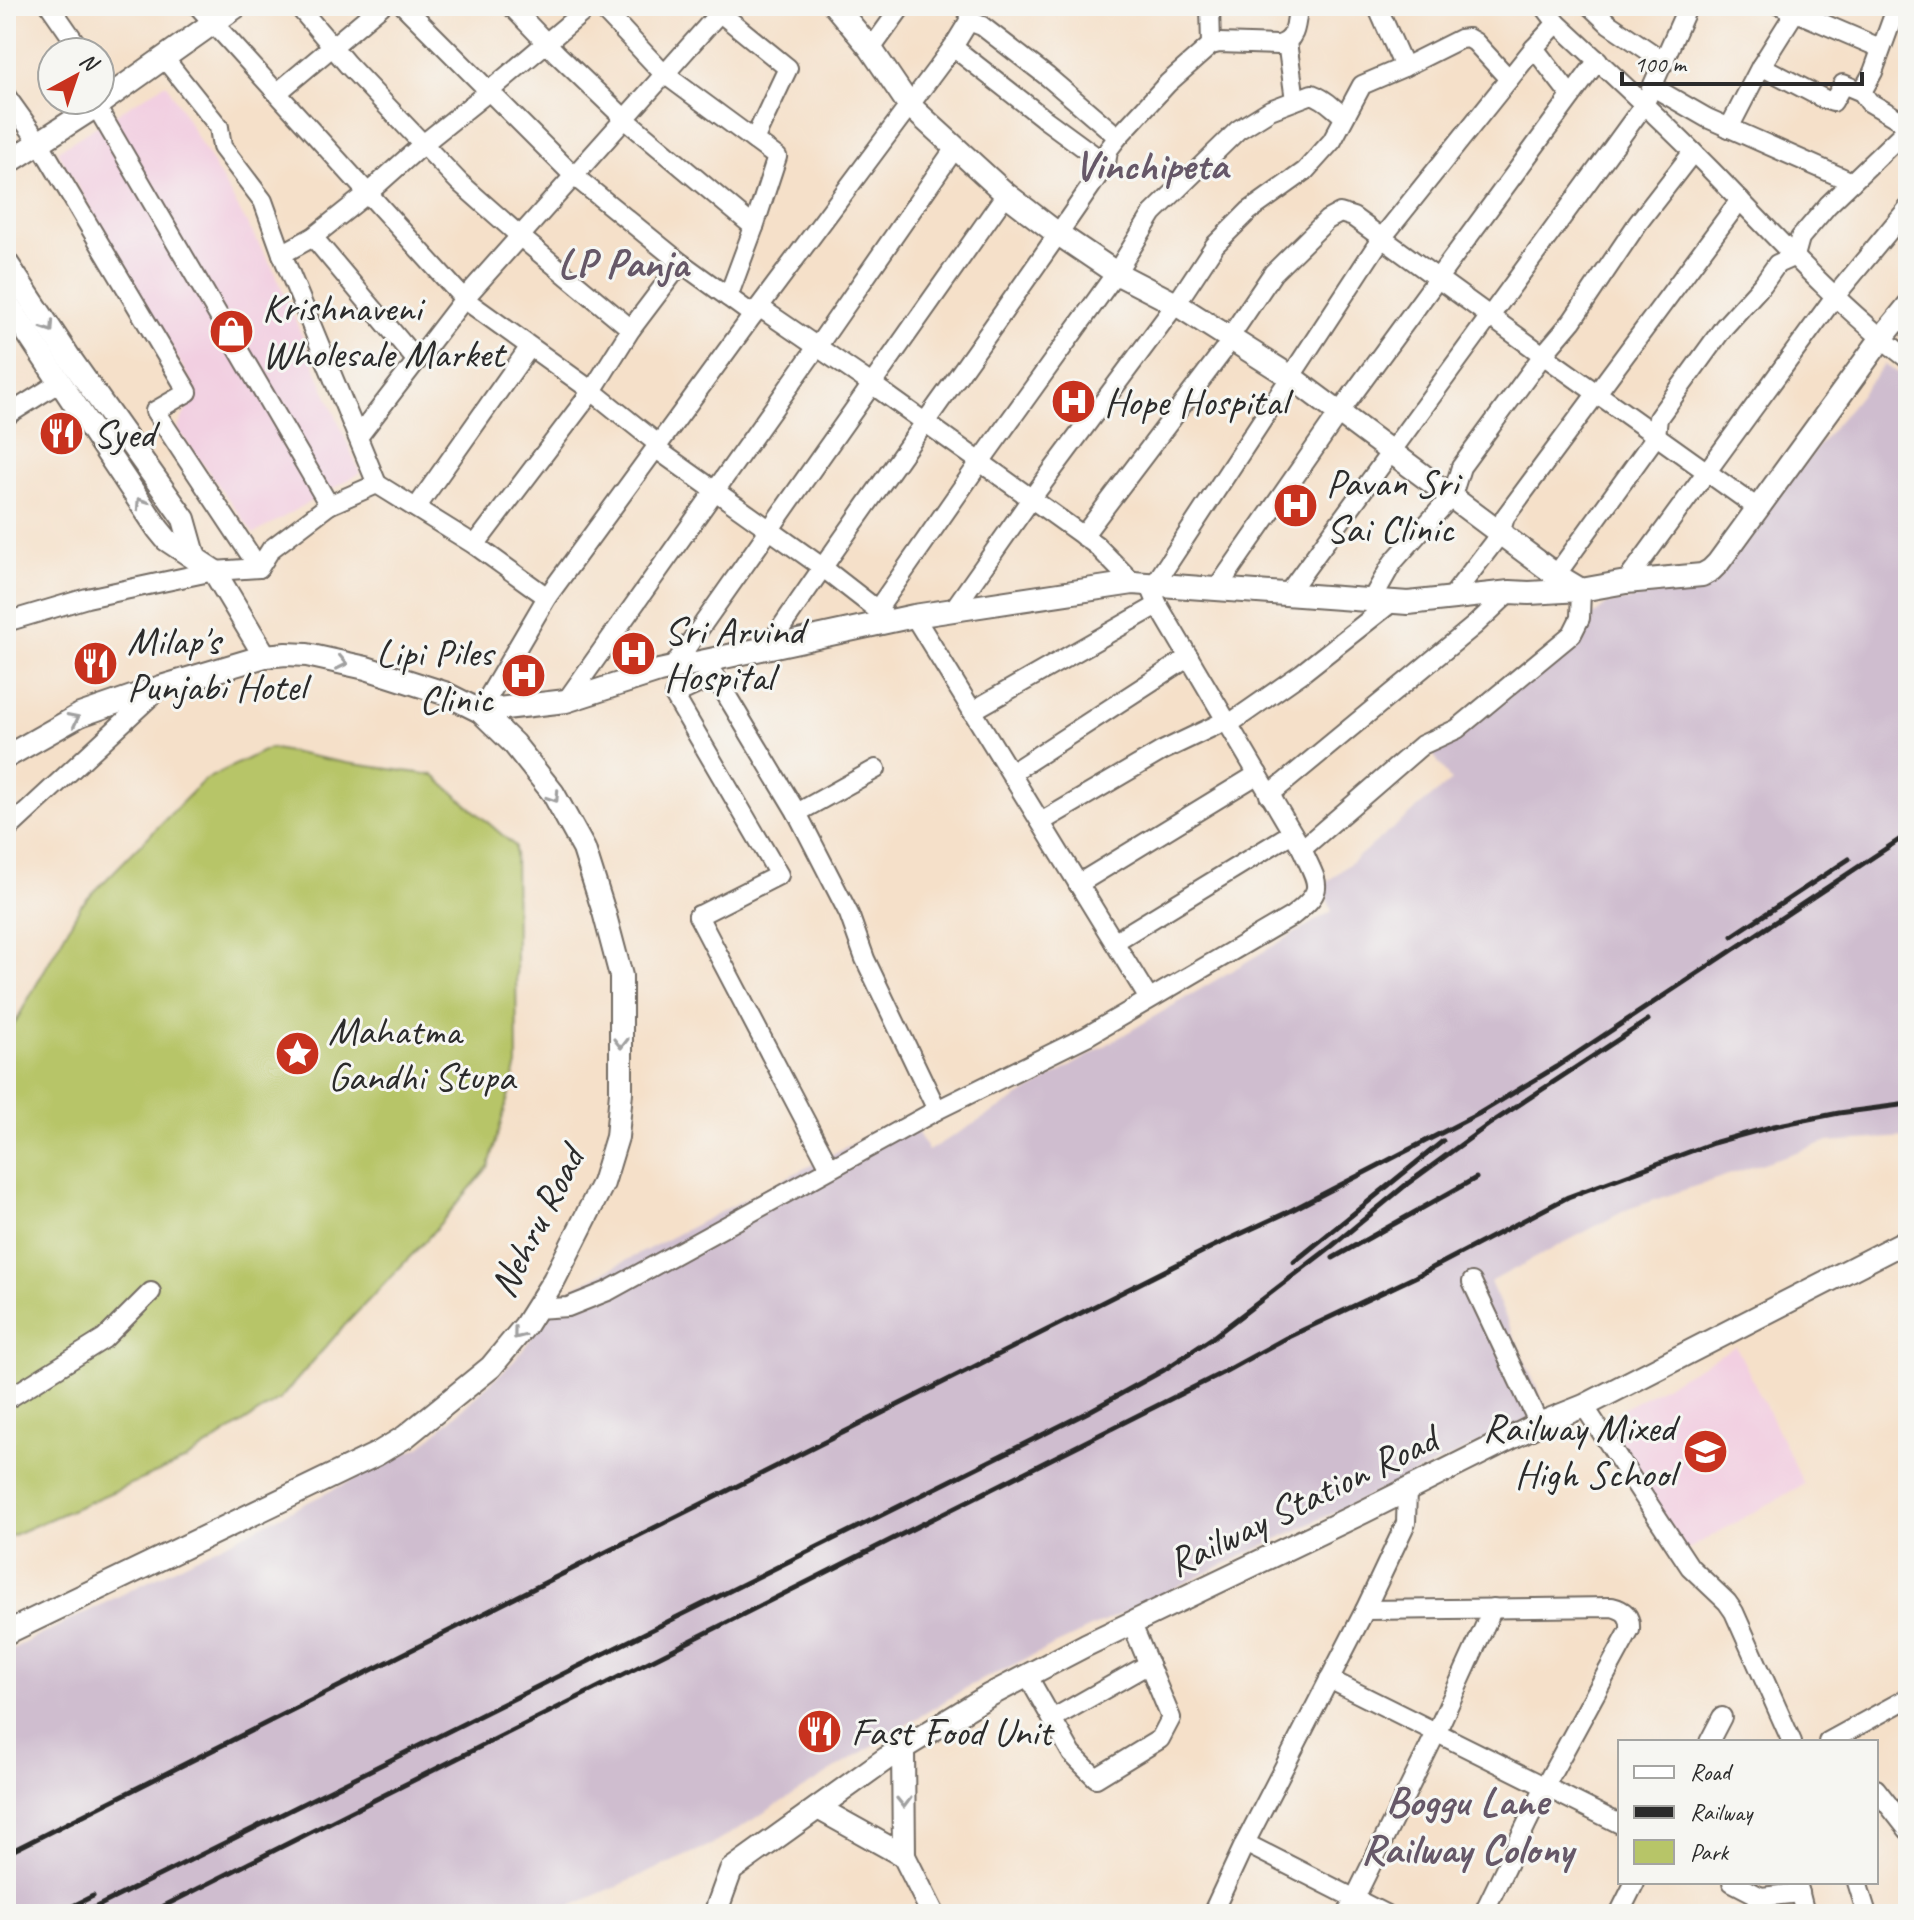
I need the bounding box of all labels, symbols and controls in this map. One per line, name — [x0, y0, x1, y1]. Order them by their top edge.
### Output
north arrow — [36, 36, 116, 116]
scale bar — [1622, 36, 1862, 86]
text: N — [74, 46, 105, 79]
text: 100 m — [1634, 49, 1688, 79]
district label: Vinchipeta — [1074, 139, 1231, 192]
district label: LP Panja — [558, 237, 691, 290]
place label: Krishnaveni Wholesale Market — [262, 283, 508, 379]
shop icon: Krishnaveni Wholesale Market — [207, 307, 255, 355]
one-way arrow — [40, 318, 55, 332]
place label: Hope Hospital — [1104, 377, 1294, 427]
hospital icon: Hope Hospital — [1049, 378, 1097, 426]
place label: Syed — [93, 409, 161, 459]
restaurant icon: Syed — [38, 410, 86, 458]
place label: Pavan Sri Sai Clinic — [1326, 458, 1462, 554]
hospital icon: Pavan Sri Sai Clinic — [1271, 482, 1319, 530]
one-way arrow — [136, 498, 151, 512]
place label: Sri Arvind Hospital — [664, 606, 810, 702]
place label: Milap's Punjabi Hotel — [127, 616, 312, 712]
place label: Lipi Piles Clinic — [376, 628, 496, 724]
hospital icon: Sri Arvind Hospital — [609, 630, 657, 678]
restaurant icon: Milap's Punjabi Hotel — [72, 640, 120, 688]
hospital icon: Lipi Piles Clinic — [500, 652, 548, 700]
one-way arrow — [335, 654, 349, 671]
one-way arrow — [66, 713, 81, 729]
one-way arrow — [544, 788, 559, 803]
place label: Mahatma Gandhi Stupa — [328, 1006, 517, 1102]
place icon: Mahatma Gandhi Stupa — [273, 1030, 321, 1078]
one-way arrow — [612, 1037, 630, 1050]
street label: Nehru Road — [478, 1134, 598, 1306]
one-way arrow — [513, 1325, 528, 1340]
place label: Railway Mixed High School — [1483, 1403, 1681, 1499]
street label: Railway Station Road — [1159, 1411, 1451, 1588]
school or university icon: Railway Mixed High School — [1682, 1427, 1730, 1475]
place label: Fast Food Unit — [851, 1707, 1055, 1757]
restaurant icon: Fast Food Unit — [796, 1708, 844, 1756]
legend — [1618, 1740, 1878, 1884]
text: Road — [1690, 1757, 1734, 1787]
district label: Boggu Lane Railway Colony — [1361, 1775, 1578, 1876]
one-way arrow — [895, 1796, 913, 1809]
text: Railway — [1690, 1797, 1754, 1827]
text: Park — [1690, 1837, 1730, 1867]

